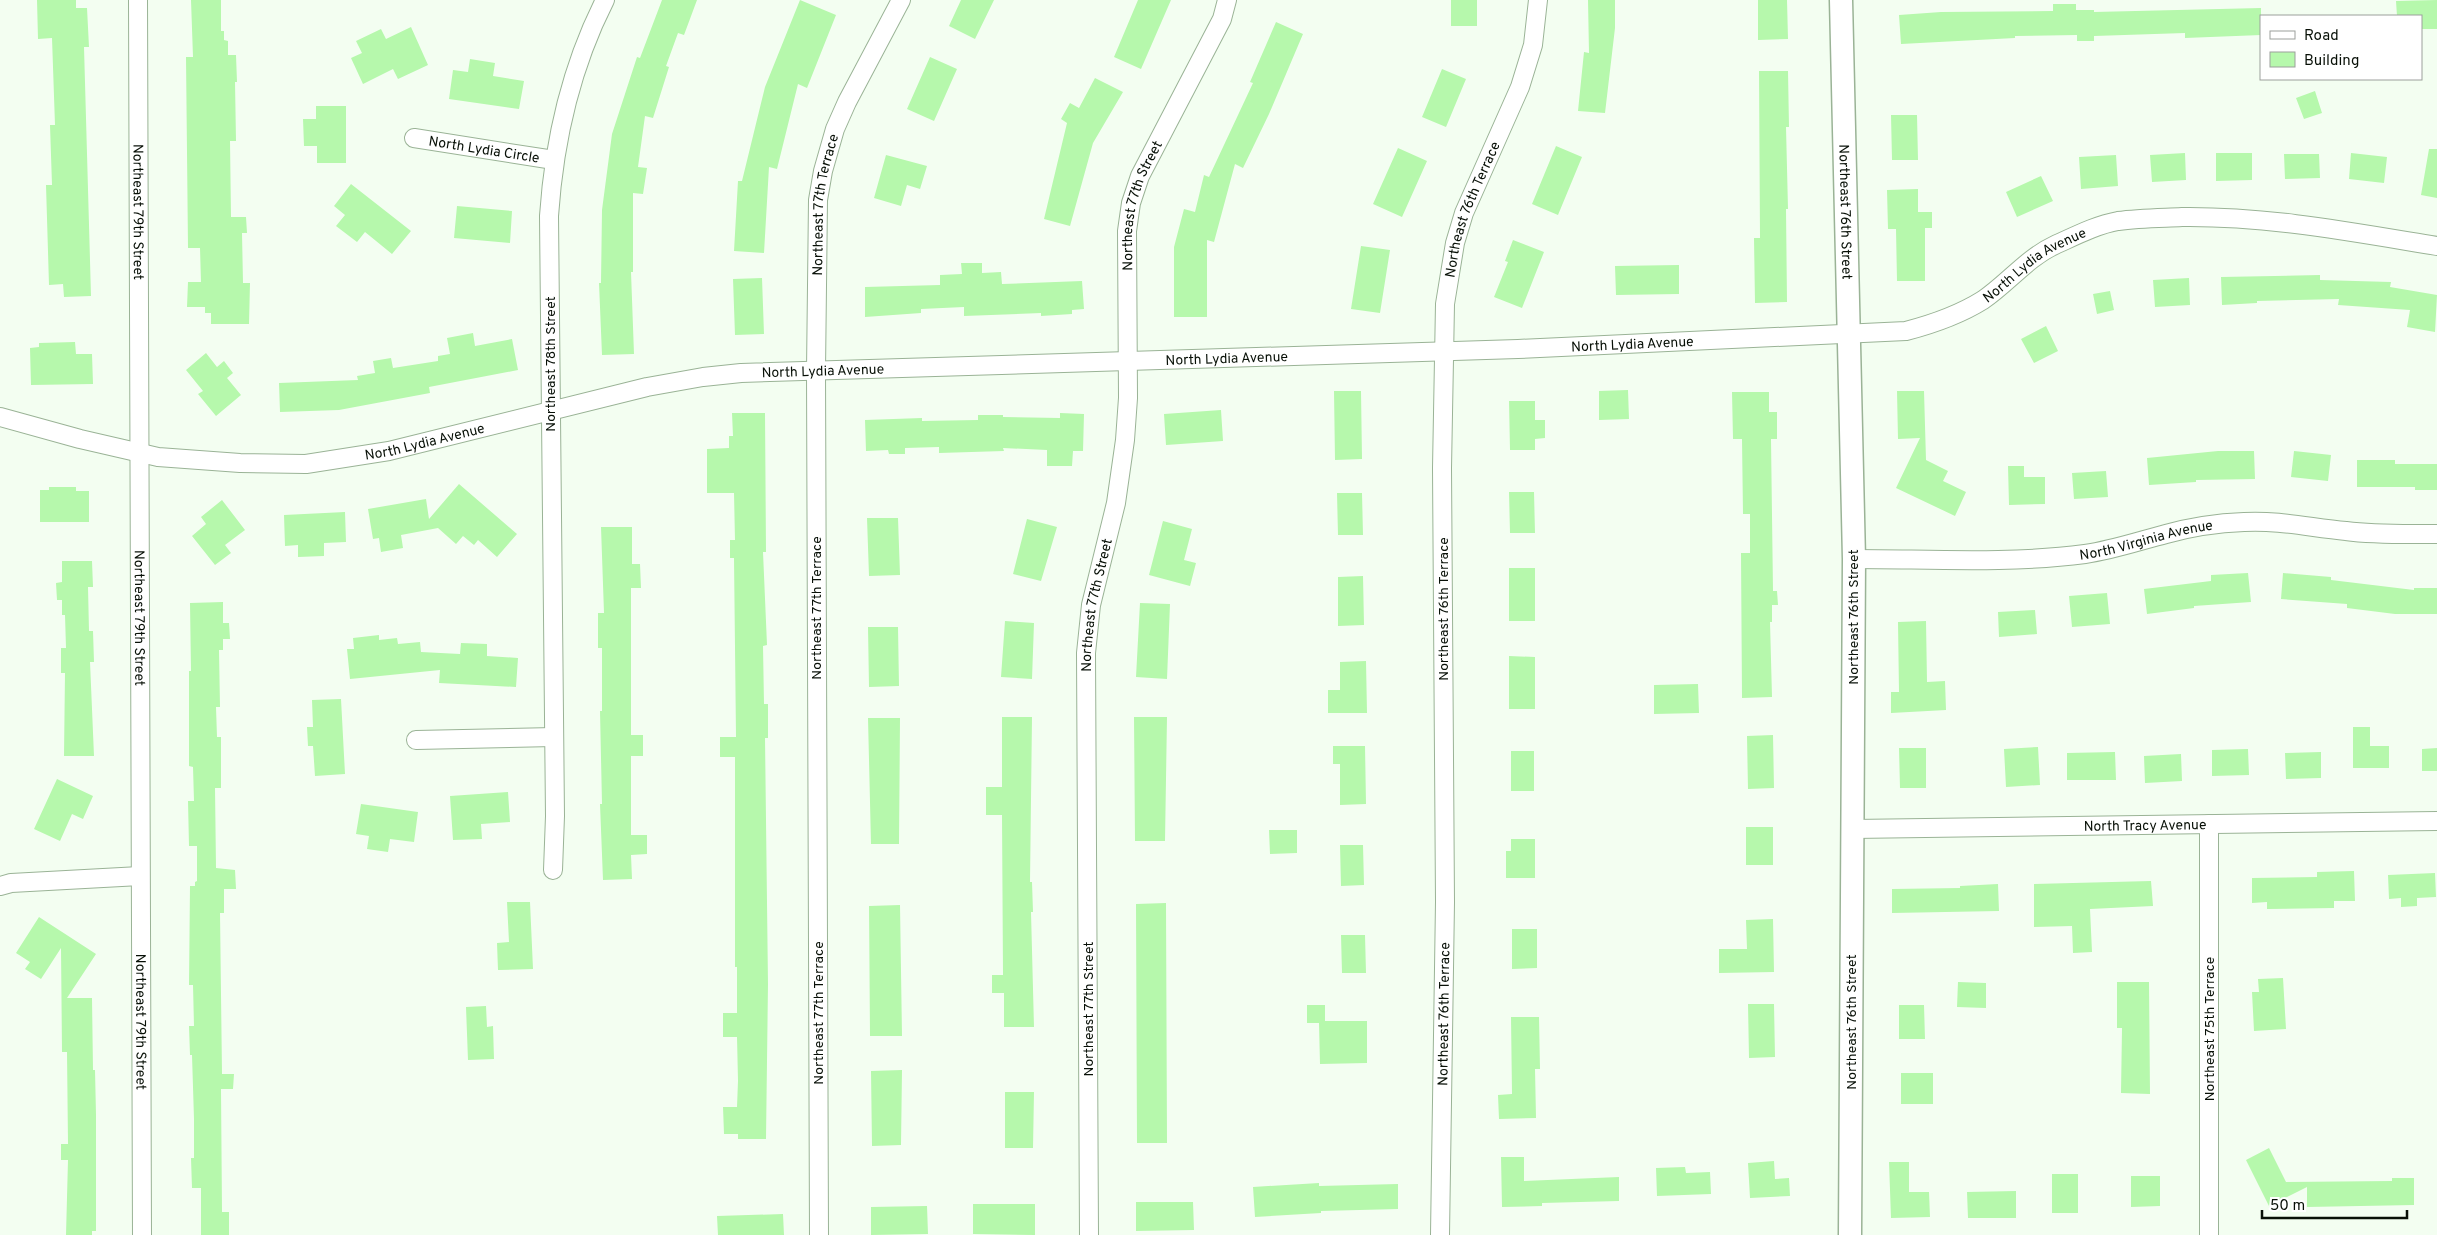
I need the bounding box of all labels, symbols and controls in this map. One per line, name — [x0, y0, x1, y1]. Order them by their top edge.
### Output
legend — [2260, 15, 2422, 80]
text: Road — [2304, 27, 2339, 46]
text: Building — [2304, 52, 2359, 71]
street label: Northeast 77th Terrace — [810, 132, 843, 276]
street label: North Lydia Circle — [427, 133, 541, 168]
street label: Northeast 77th Street — [1120, 138, 1167, 271]
street label: Northeast 76th Terrace — [1442, 139, 1505, 279]
street label: Northeast 79th Street — [128, 144, 146, 280]
street label: Northeast 76th Street — [1834, 144, 1855, 280]
street label: North Lydia Avenue — [1980, 225, 2089, 307]
street label: Northeast 78th Street — [543, 296, 560, 432]
street label: North Lydia Avenue — [1571, 334, 1694, 357]
street label: North Lydia Avenue — [1165, 349, 1288, 370]
street label: North Lydia Avenue — [761, 362, 884, 382]
street label: North Lydia Avenue — [364, 421, 487, 465]
street label: North Virginia Avenue — [2079, 518, 2214, 565]
street label: Northeast 77th Terrace — [809, 536, 826, 680]
street label: Northeast 77th Street — [1079, 537, 1117, 672]
street label: Northeast 76th Terrace — [1436, 537, 1453, 681]
street label: Northeast 76th Street — [1846, 549, 1863, 685]
street label: Northeast 79th Street — [130, 550, 147, 686]
street label: North Tracy Avenue — [2083, 817, 2207, 836]
street label: Northeast 77th Terrace — [811, 941, 828, 1085]
street label: Northeast 77th Street — [1081, 941, 1098, 1077]
street label: Northeast 76th Terrace — [1435, 942, 1454, 1086]
street label: Northeast 79th Street — [131, 954, 149, 1090]
street label: Northeast 76th Street — [1844, 954, 1861, 1090]
street label: Northeast 75th Terrace — [2202, 957, 2219, 1101]
scale bar — [2262, 1188, 2407, 1220]
text: 50 m — [2270, 1197, 2305, 1216]

